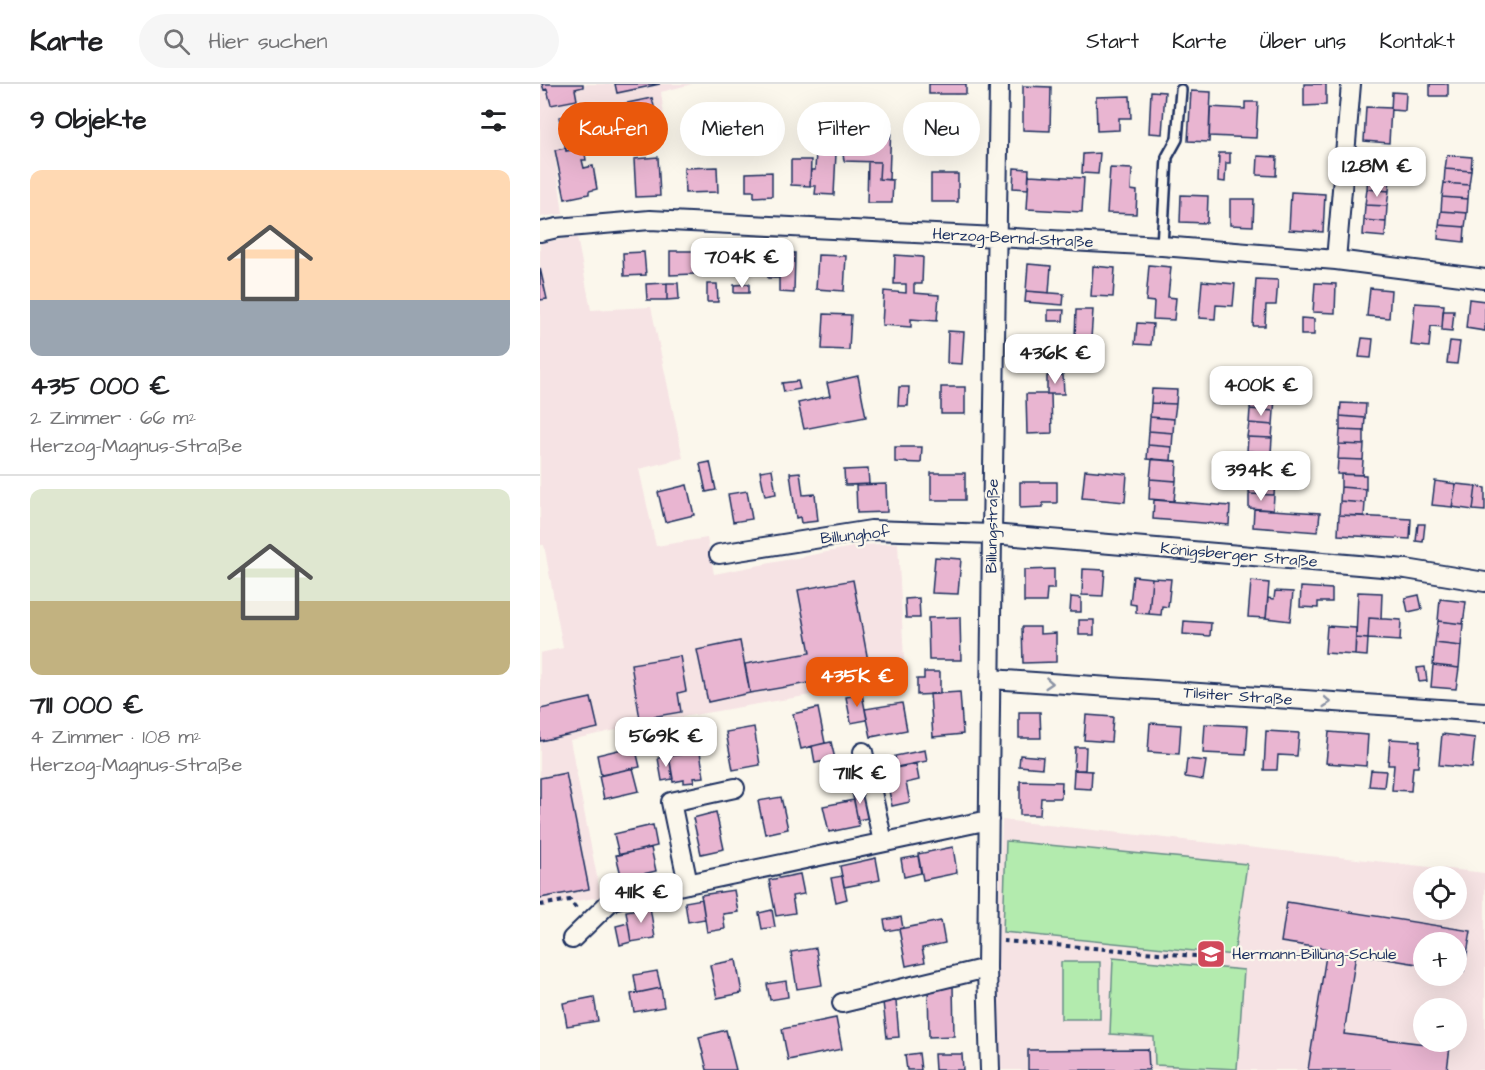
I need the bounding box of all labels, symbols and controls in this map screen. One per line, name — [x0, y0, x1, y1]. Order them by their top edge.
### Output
search box — [139, 14, 559, 68]
text: Karte — [30, 22, 103, 61]
icon: search — [160, 25, 193, 58]
text: Hier suchen — [208, 26, 328, 57]
text: Start — [1086, 27, 1139, 56]
text: Karte — [1172, 27, 1227, 56]
text: Über uns — [1260, 27, 1346, 56]
text: Kontakt — [1379, 27, 1455, 56]
text: 9 Objekte — [30, 102, 146, 138]
chip: Kaufen — [558, 102, 668, 156]
chip: Mieten — [680, 102, 785, 156]
chip: Filter — [797, 102, 891, 156]
chip: Neu — [903, 102, 980, 156]
icon: filters — [477, 104, 510, 137]
pin: 1.28M € — [1322, 147, 1432, 198]
text: 1.28M € — [1342, 152, 1412, 180]
icon: home — [216, 209, 324, 317]
street label: Herzog-Bernd-Straße — [932, 223, 1094, 254]
pin: 704K € — [693, 238, 791, 289]
text: 704K € — [705, 243, 779, 271]
pin: 436K € — [1006, 334, 1104, 385]
text: 436K € — [1019, 339, 1091, 367]
pin: 400K € — [1212, 366, 1310, 417]
text: 435 000 € — [30, 368, 170, 404]
text: 400K € — [1224, 371, 1298, 399]
text: 2 Zimmer · 66 m² — [30, 404, 196, 432]
text: Herzog-Magnus-Straße — [30, 432, 242, 460]
pin: 394K € — [1212, 451, 1310, 502]
text: 394K € — [1225, 456, 1297, 484]
street label: Billungstraße — [980, 478, 1005, 574]
street label: Billunghof — [819, 520, 891, 551]
icon: home — [216, 528, 324, 636]
street label: Königsberger Straße — [1159, 537, 1319, 574]
pin: 435K € — [808, 657, 906, 708]
text: 435K € — [820, 662, 894, 690]
one-way arrow — [1044, 676, 1053, 689]
street label: Tilsiter Straße — [1183, 681, 1294, 711]
text: 711 000 € — [30, 687, 143, 723]
one-way arrow — [1323, 695, 1332, 708]
pin: 569K € — [617, 717, 715, 768]
text: 569K € — [629, 722, 703, 750]
text: 4 Zimmer · 108 m² — [30, 723, 201, 751]
text: Herzog-Magnus-Straße — [30, 751, 242, 779]
pin: 711K € — [811, 754, 909, 805]
text: 711K € — [833, 759, 887, 787]
map controls — [1413, 866, 1467, 1052]
button: locate — [1413, 866, 1467, 920]
pin: 411K € — [592, 873, 690, 924]
text: 411K € — [614, 878, 668, 906]
button: + — [1413, 932, 1467, 986]
school or university icon: Hermann-Billung-Schule — [1195, 938, 1227, 970]
place label: Hermann-Billung-Schule — [1232, 943, 1397, 966]
button: − — [1413, 998, 1467, 1052]

